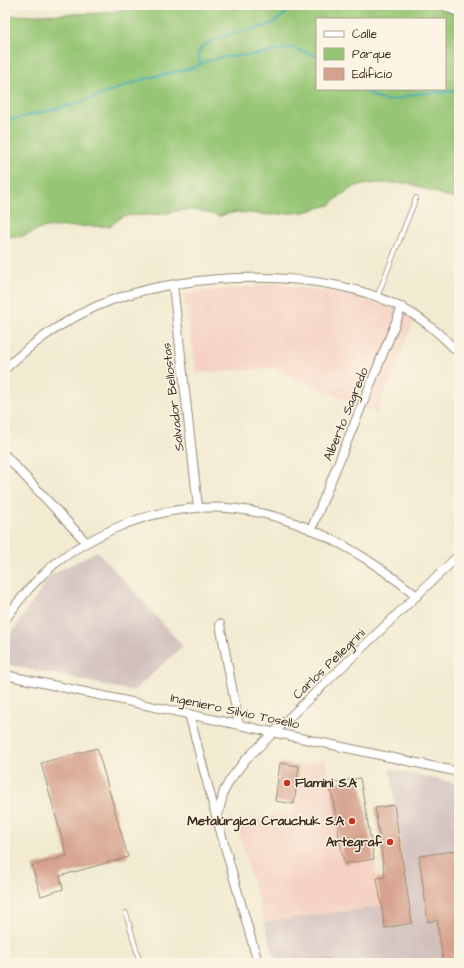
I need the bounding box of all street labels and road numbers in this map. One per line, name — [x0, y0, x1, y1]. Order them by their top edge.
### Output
street label: Salvador Bellostas — [157, 341, 189, 452]
street label: Alberto Sagredo — [319, 364, 374, 464]
street label: Carlos Pellegrini — [289, 625, 370, 704]
street label: Ingeniero Silvio Tosello — [169, 689, 302, 735]

